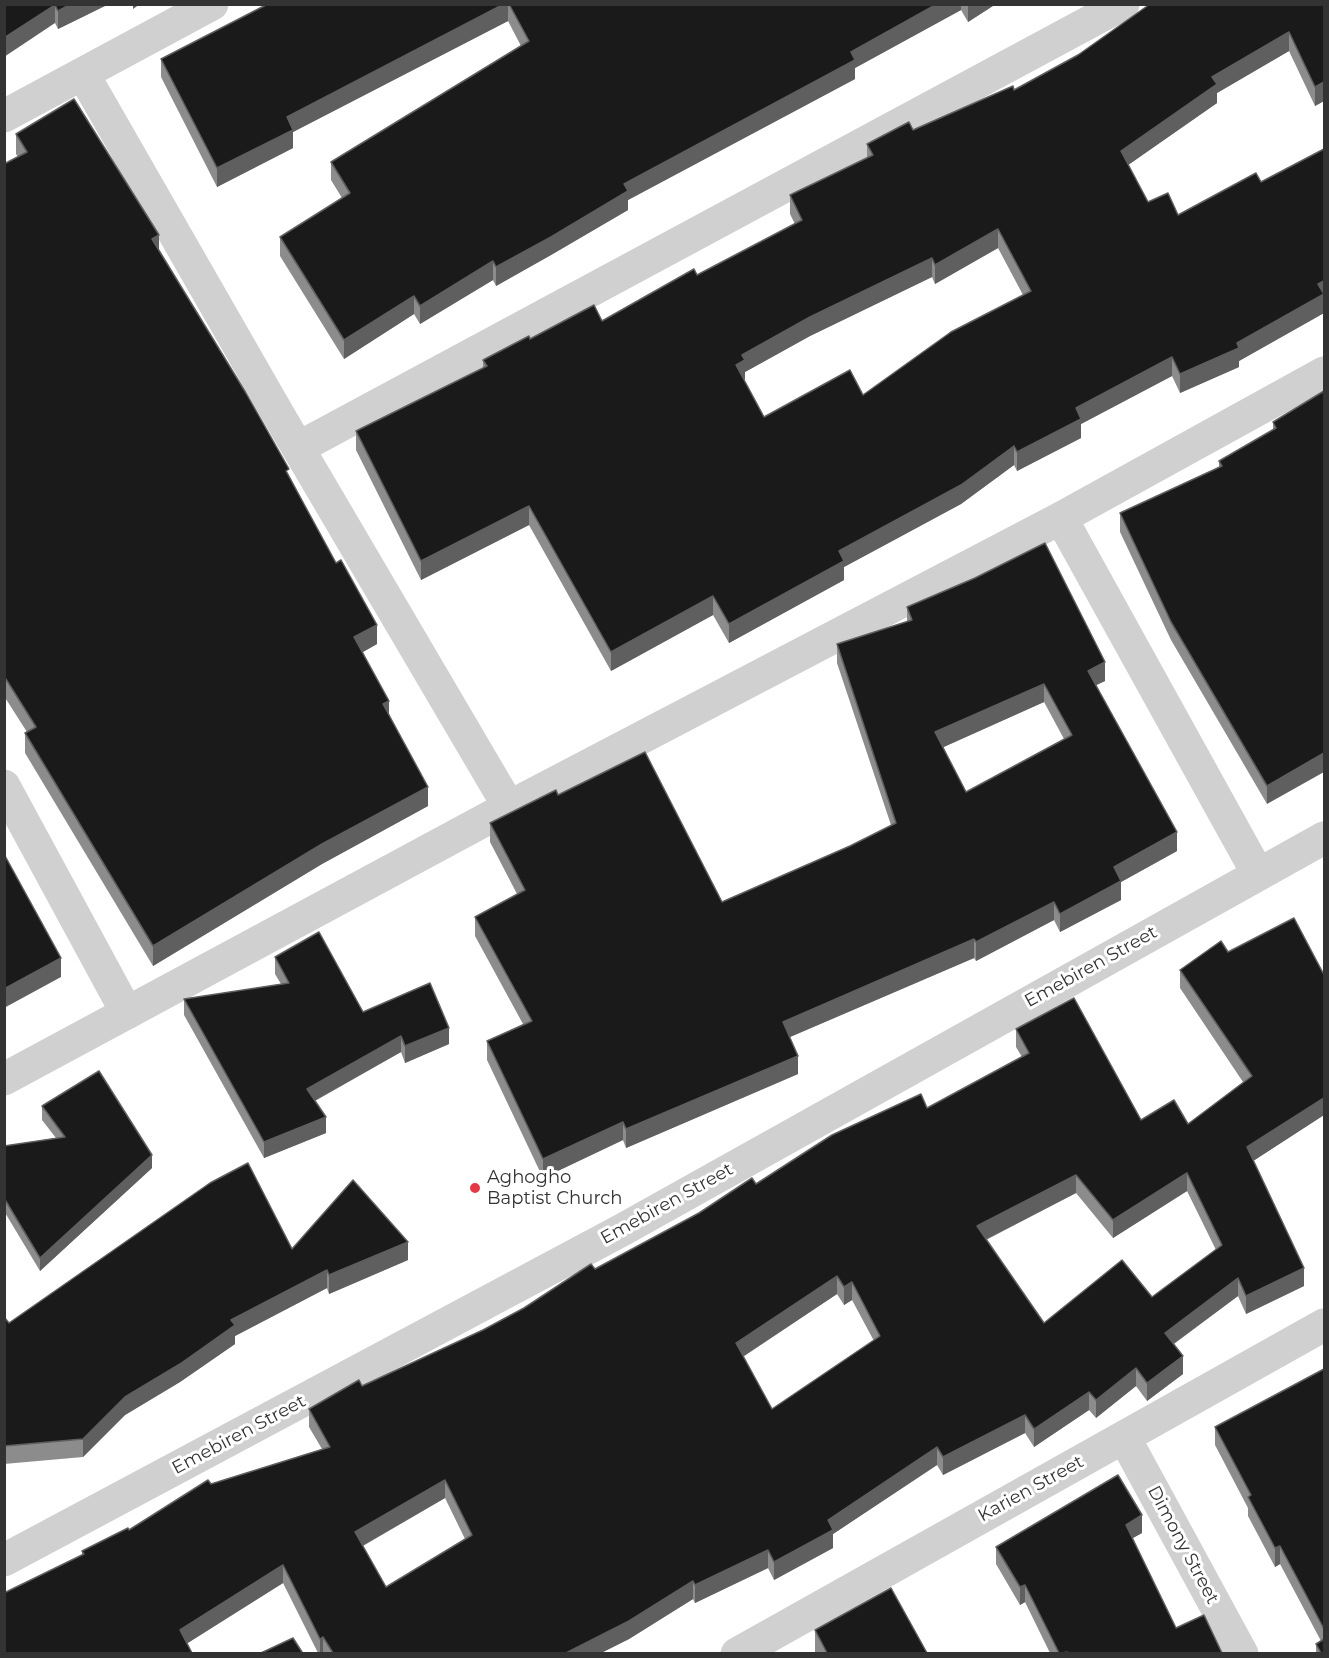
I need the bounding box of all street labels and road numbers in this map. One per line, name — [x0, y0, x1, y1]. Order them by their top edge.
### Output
street label: Emebiren Street — [1021, 922, 1161, 1012]
street label: Emebiren Street — [597, 1159, 737, 1249]
street label: Emebiren Street — [168, 1391, 310, 1479]
street label: Karien Street — [974, 1451, 1088, 1527]
street label: Dimony Street — [1143, 1482, 1223, 1608]

